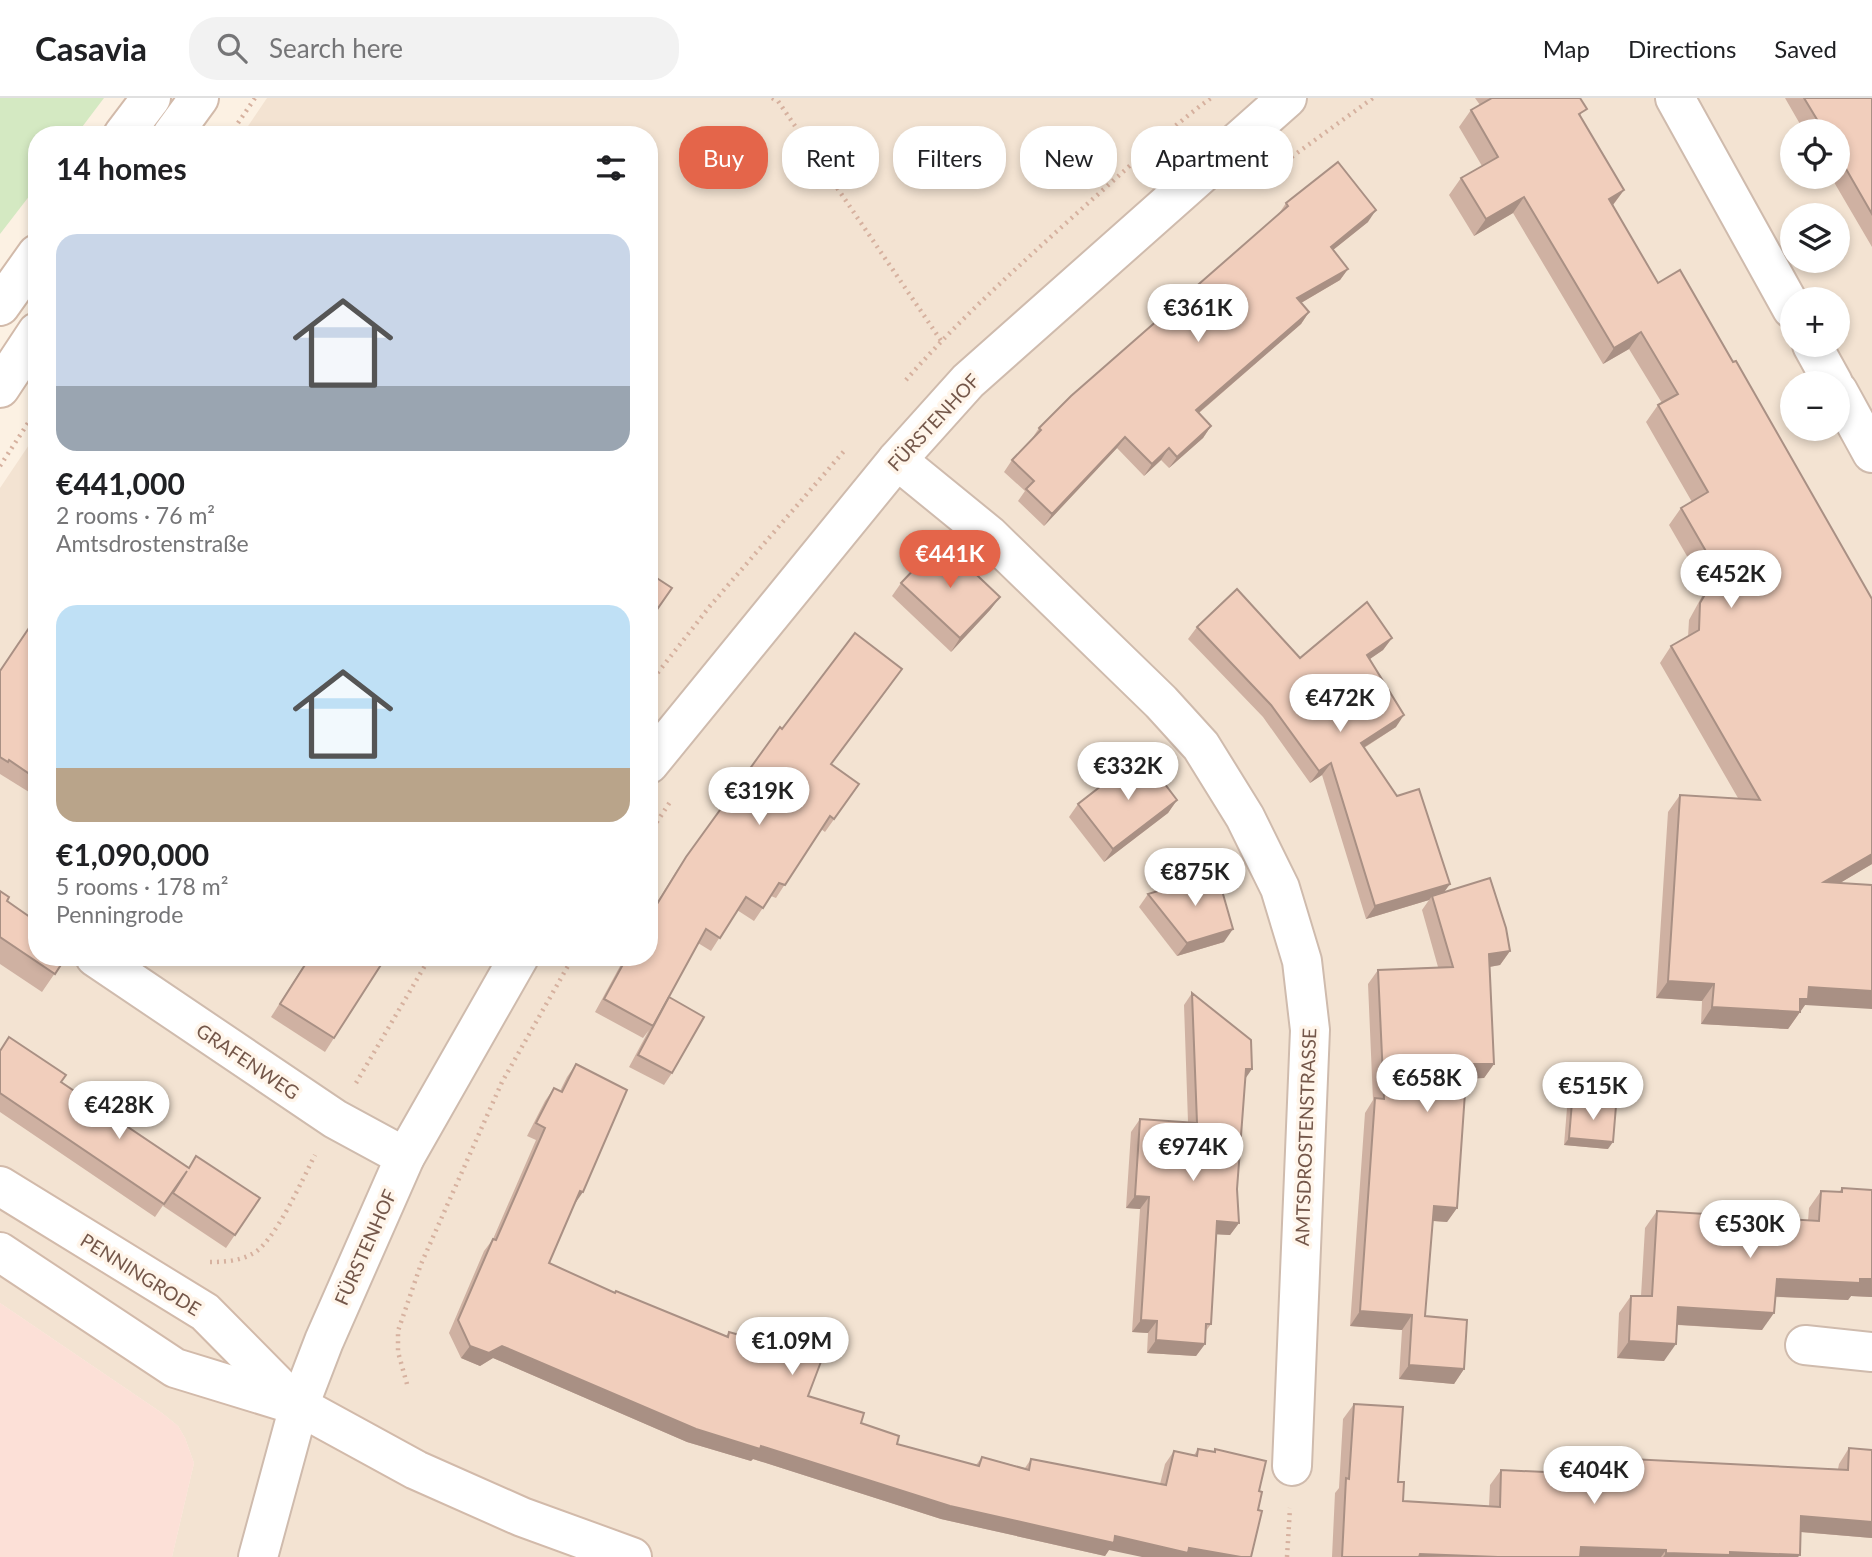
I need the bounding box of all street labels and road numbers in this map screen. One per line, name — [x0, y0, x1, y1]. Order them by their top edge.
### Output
street label: FÜRSTENHOF — [882, 369, 984, 475]
street label: GRAFENWEG — [192, 1018, 304, 1104]
street label: AMTSDROSTENSTRASSE — [1290, 1027, 1320, 1246]
street label: FÜRSTENHOF — [329, 1185, 401, 1308]
street label: PENNINGRODE — [77, 1228, 205, 1320]

